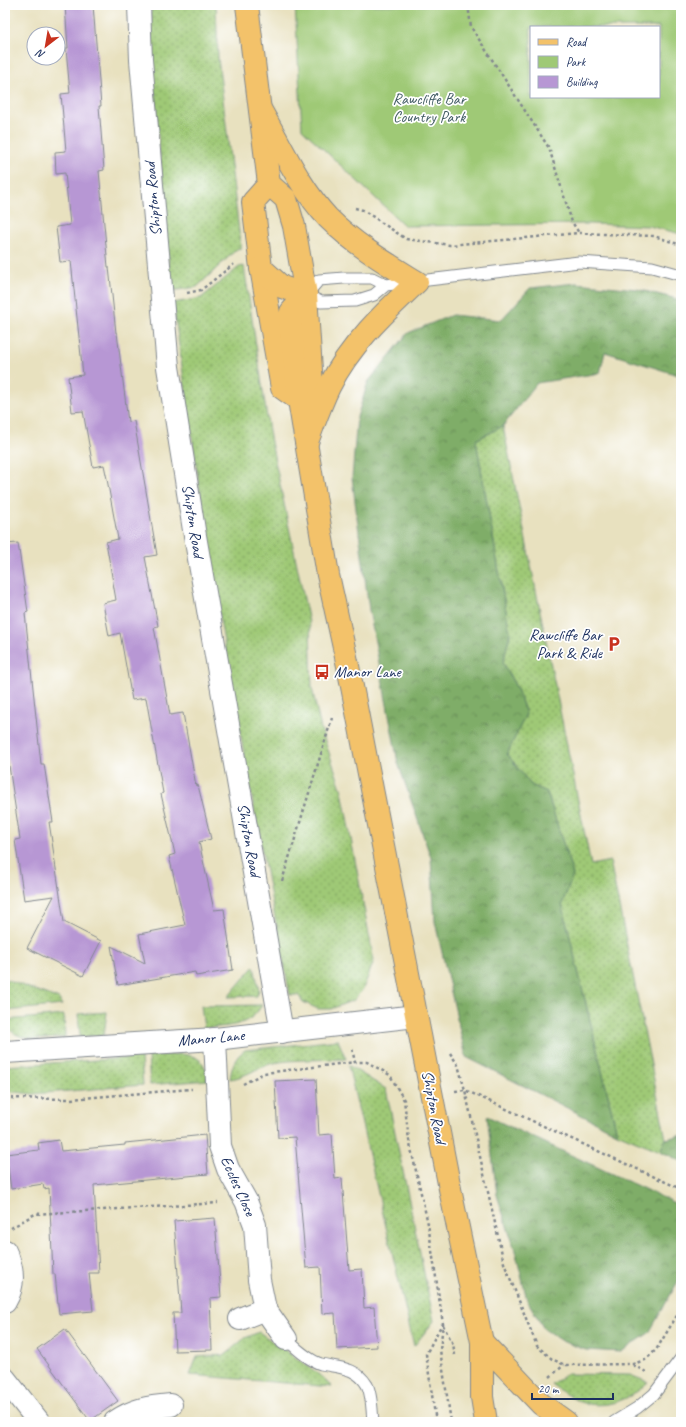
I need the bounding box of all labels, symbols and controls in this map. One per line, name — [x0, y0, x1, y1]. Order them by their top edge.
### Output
north arrow — [26, 26, 66, 66]
legend — [530, 26, 660, 98]
text: Road — [566, 34, 588, 50]
text: N — [32, 46, 47, 62]
text: Park — [566, 54, 587, 70]
text: Building — [566, 74, 598, 90]
park label: Rawcliffe Bar Country Park — [393, 89, 468, 127]
street label: Shipton Road — [140, 159, 166, 237]
street label: Shipton Road — [177, 483, 209, 562]
place label: Rawcliffe Bar Park & Ride — [529, 625, 604, 663]
parking icon: Rawcliffe Bar Park & Ride — [605, 635, 623, 653]
place label: Manor Lane — [334, 662, 403, 682]
bus stop icon: Manor Lane — [313, 663, 331, 681]
street label: Shipton Road — [233, 802, 266, 881]
street label: Manor Lane — [177, 1025, 247, 1051]
street label: Shipton Road — [417, 1069, 451, 1148]
street label: Eccles Close — [216, 1153, 261, 1221]
scale bar — [532, 1375, 613, 1401]
text: 20 m — [538, 1381, 560, 1397]

